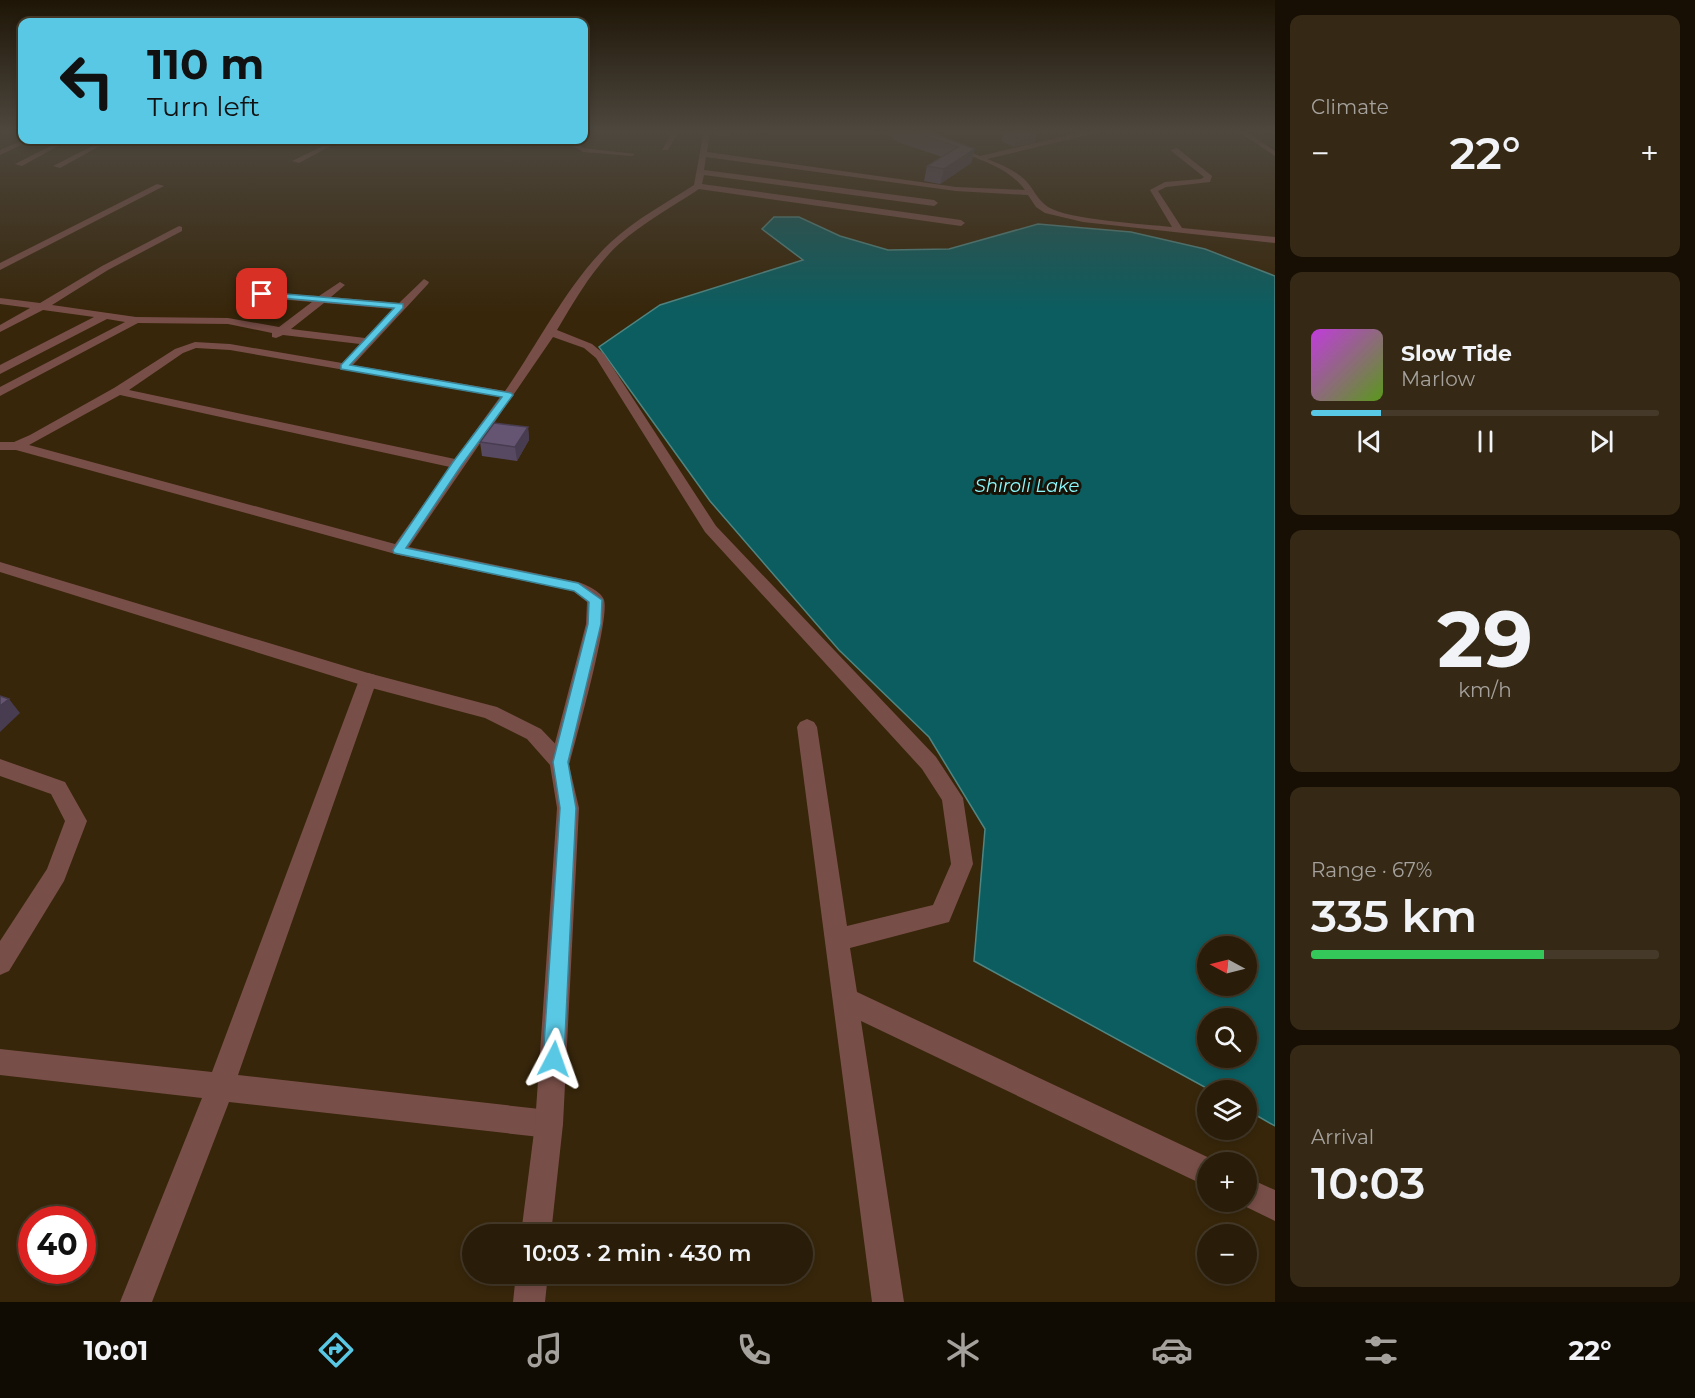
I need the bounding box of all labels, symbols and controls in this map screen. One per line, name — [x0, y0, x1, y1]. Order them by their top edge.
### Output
text: 110 m — [147, 38, 264, 90]
icon: left — [48, 42, 126, 120]
text: Turn left — [147, 90, 260, 123]
text: Climate — [1311, 95, 1389, 119]
text: 22° — [1449, 125, 1521, 180]
text: − — [1311, 133, 1330, 173]
text: + — [1640, 133, 1659, 173]
pin — [236, 268, 287, 319]
icon: arrive — [245, 277, 278, 310]
text: Slow Tide — [1401, 340, 1512, 367]
text: Marlow — [1401, 367, 1475, 391]
icon: previous — [1353, 425, 1386, 458]
icon: pause — [1469, 425, 1502, 458]
icon: next — [1585, 425, 1618, 458]
water label: Shiroli Lake — [975, 475, 1079, 497]
text: 29 — [1437, 591, 1533, 687]
text: km/h — [1458, 678, 1512, 702]
text: Range · 67% — [1311, 858, 1432, 882]
text: 335 km — [1311, 888, 1477, 943]
north arrow — [1197, 936, 1257, 996]
map controls — [1197, 936, 1257, 1284]
button: search — [1197, 1008, 1257, 1068]
position arrow — [522, 1027, 586, 1091]
button: layers — [1197, 1080, 1257, 1140]
text: Arrival — [1311, 1125, 1374, 1149]
button: + — [1197, 1152, 1257, 1212]
text: 10:03 — [1311, 1155, 1425, 1210]
speed limit sign: 40 — [18, 1206, 96, 1284]
button: − — [1197, 1224, 1257, 1284]
text: 10:03 · 2 min · 430 m — [524, 1240, 751, 1267]
icon: directions — [315, 1329, 357, 1371]
icon: music — [524, 1329, 566, 1371]
icon: phone — [733, 1329, 775, 1371]
icon: climate — [942, 1329, 984, 1371]
icon: car — [1151, 1329, 1193, 1371]
icon: filters — [1360, 1329, 1402, 1371]
text: 10:01 — [83, 1334, 148, 1367]
text: 22° — [1568, 1334, 1612, 1367]

